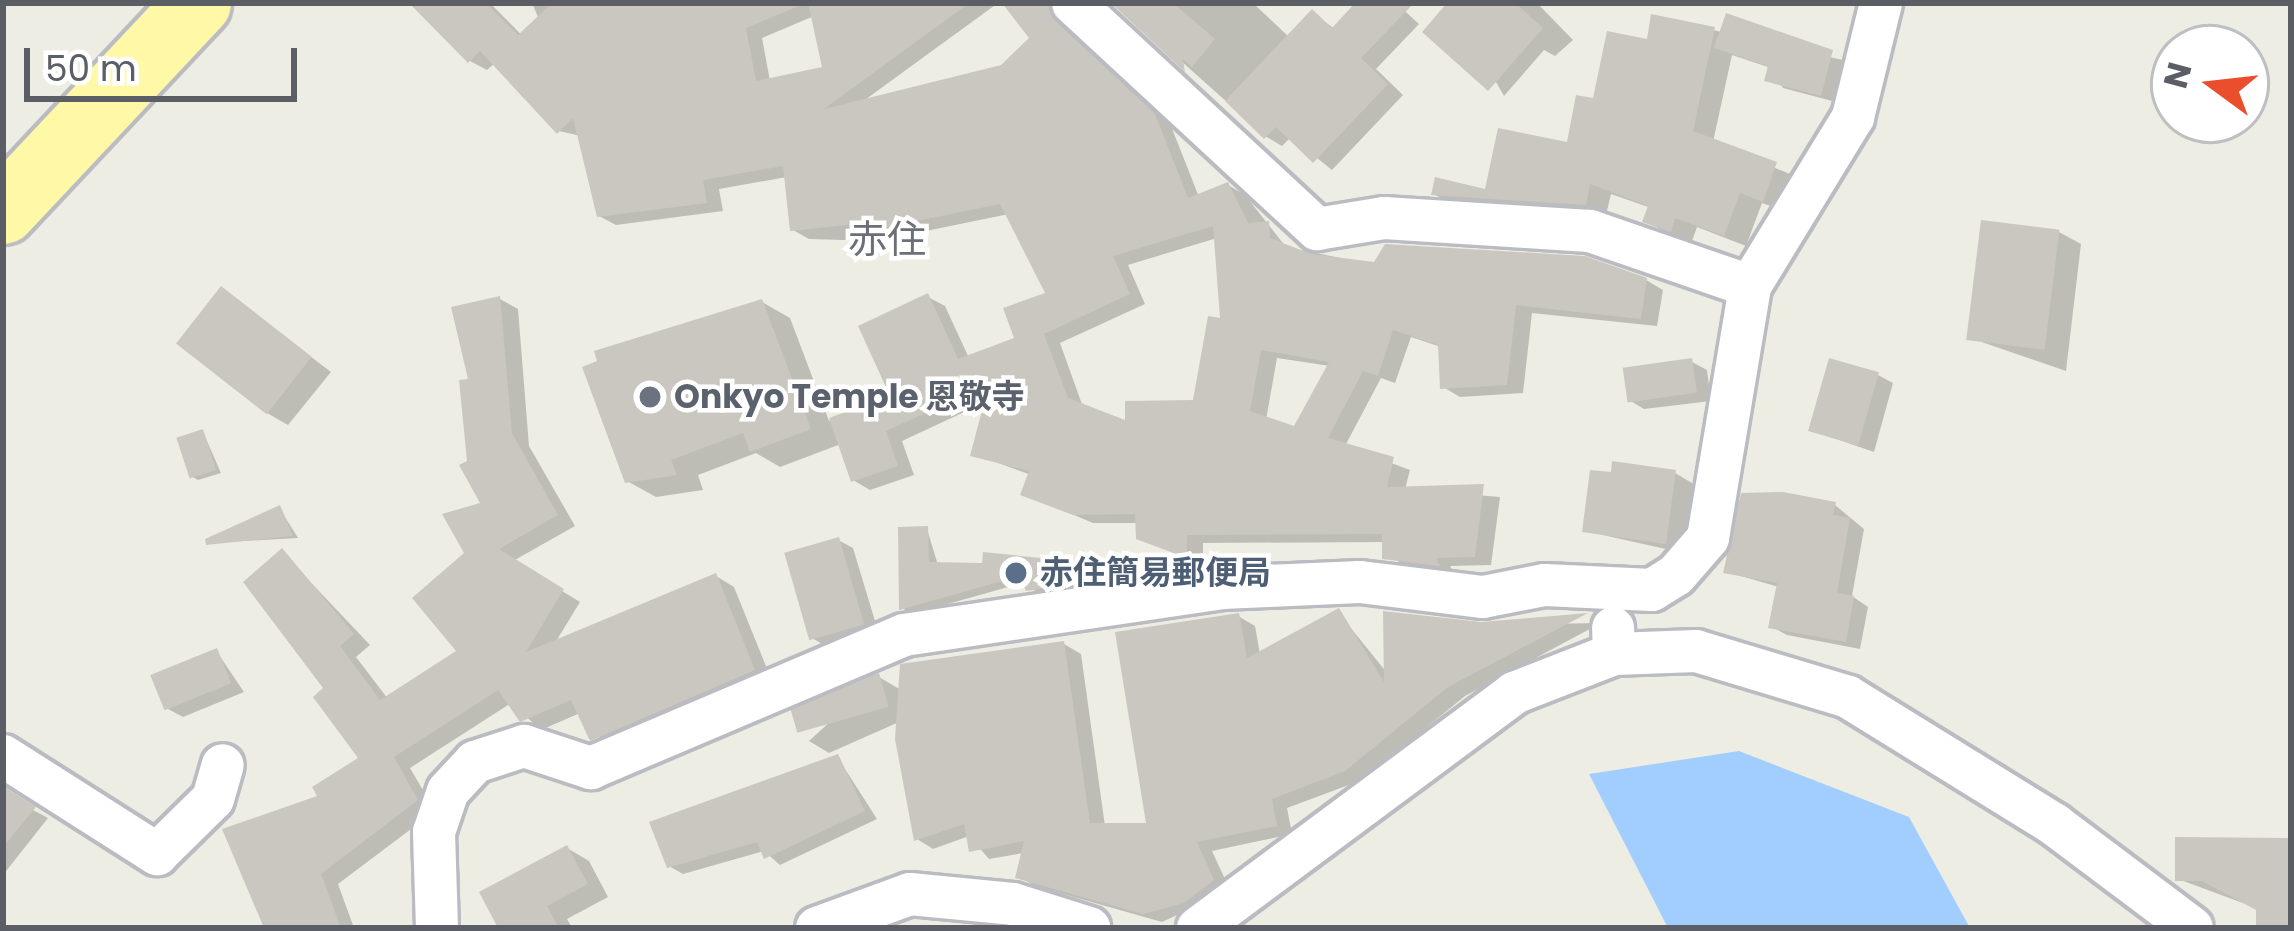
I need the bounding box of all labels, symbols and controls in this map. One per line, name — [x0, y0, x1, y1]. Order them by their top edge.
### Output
scale bar — [30, 24, 303, 98]
north arrow — [2150, 24, 2270, 144]
text: 50 m — [45, 43, 137, 94]
text: N — [2152, 57, 2204, 93]
district label: 赤住 — [848, 217, 926, 263]
place label: Onkyo Temple 恩敬寺 — [674, 377, 1025, 417]
marker: Onkyo Temple 恩敬寺 — [637, 384, 663, 410]
place label: 赤住簡易郵便局 — [1040, 553, 1271, 593]
marker: 赤住簡易郵便局 — [1003, 560, 1029, 586]

